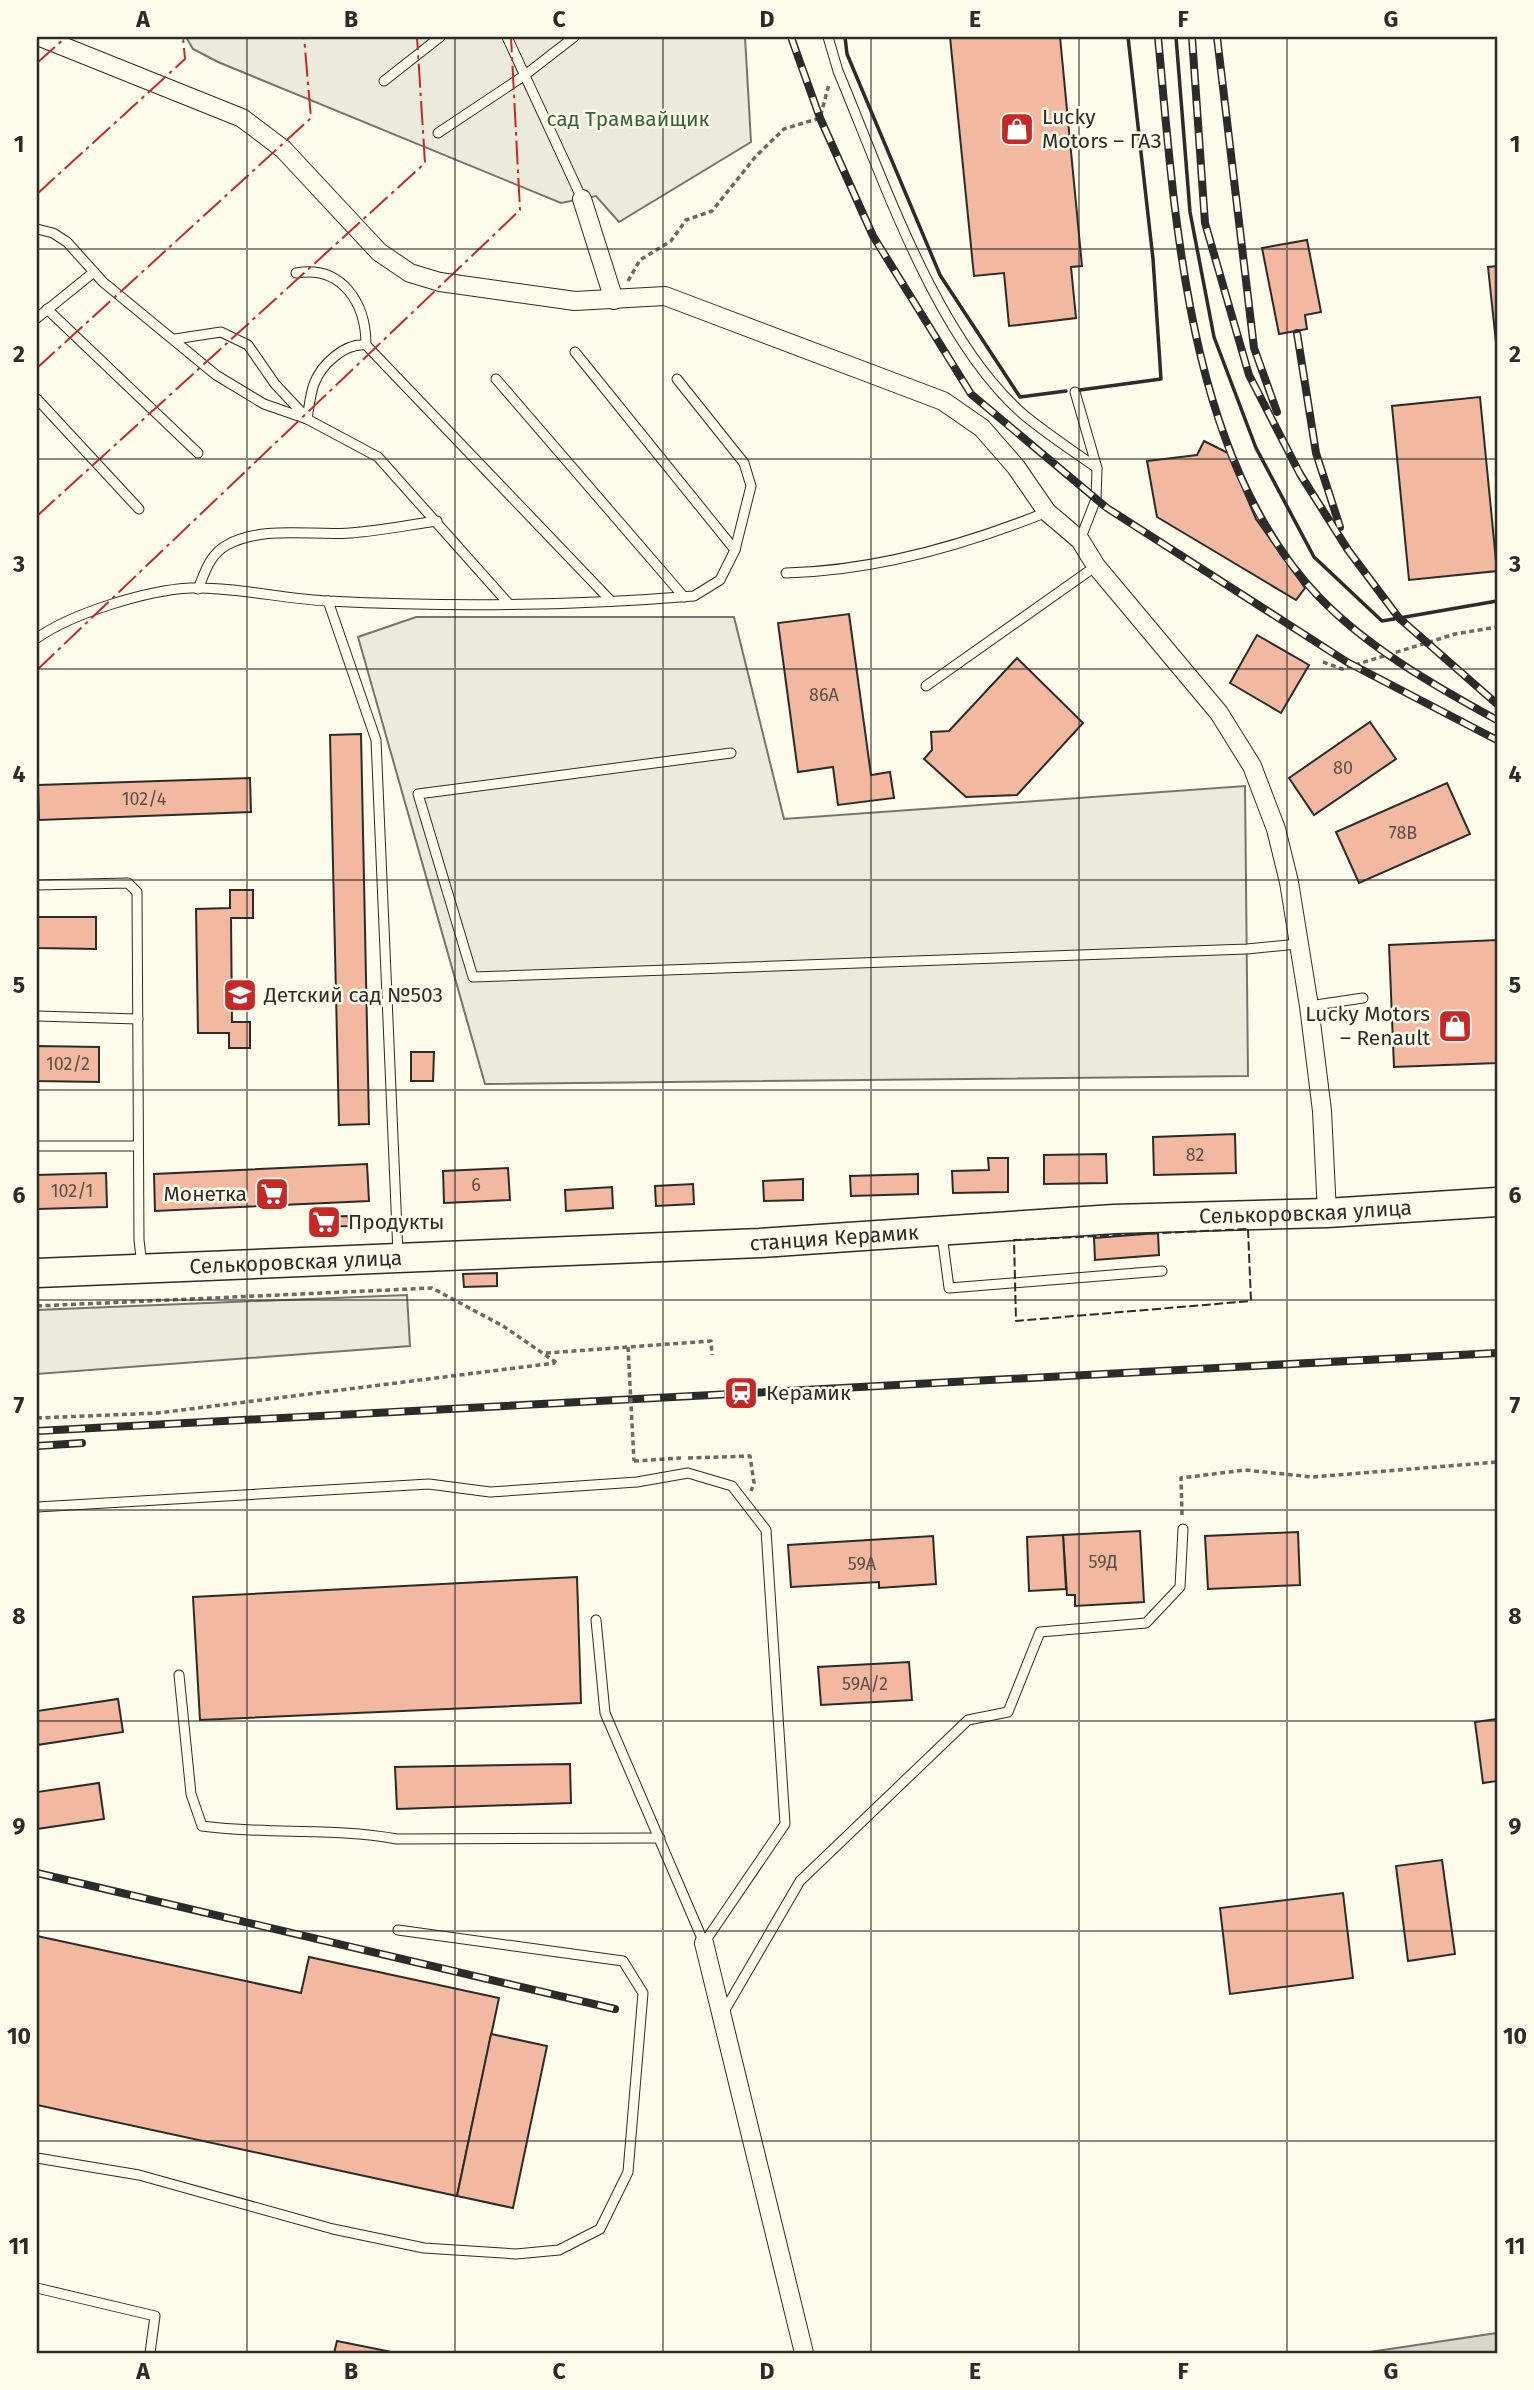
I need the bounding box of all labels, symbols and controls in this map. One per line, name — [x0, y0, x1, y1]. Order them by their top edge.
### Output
text: A — [135, 5, 150, 33]
text: B — [344, 5, 358, 33]
text: C — [552, 5, 566, 33]
text: D — [760, 5, 775, 33]
text: E — [969, 5, 981, 33]
text: F — [1177, 5, 1189, 33]
text: G — [1384, 5, 1398, 33]
place label: Lucky Motors – ГАЗ — [1042, 104, 1161, 154]
park label: сад Трамвайщик — [546, 106, 710, 132]
shop icon: Lucky Motors – ГАЗ — [998, 110, 1036, 148]
text: 1 — [14, 130, 24, 158]
text: 1 — [1510, 130, 1520, 158]
text: 2 — [13, 340, 25, 368]
text: 2 — [1509, 340, 1521, 368]
text: 3 — [12, 550, 25, 578]
text: 3 — [1508, 550, 1521, 578]
house number: 86А — [809, 684, 840, 706]
house number: 80 — [1333, 757, 1353, 779]
text: 4 — [13, 760, 26, 788]
text: 4 — [1509, 760, 1522, 788]
house number: 102/4 — [122, 788, 167, 810]
house number: 78В — [1389, 822, 1417, 844]
text: 5 — [13, 971, 25, 999]
text: 5 — [1509, 971, 1521, 999]
school or university icon: Детский сад №503 — [221, 976, 259, 1014]
place label: Детский сад №503 — [263, 982, 443, 1008]
place label: Lucky Motors – Renault — [1305, 1001, 1430, 1051]
shop icon: Lucky Motors – Renault — [1436, 1007, 1474, 1045]
house number: 102/2 — [46, 1053, 90, 1075]
house number: 82 — [1186, 1144, 1204, 1166]
house number: 6 — [471, 1174, 481, 1196]
supermarket icon: Монетка — [253, 1175, 291, 1213]
house number: 102/1 — [51, 1180, 93, 1202]
text: 6 — [13, 1181, 26, 1209]
place label: Монетка — [164, 1181, 247, 1207]
text: 6 — [1509, 1181, 1522, 1209]
street label: Селькоровская улица — [1199, 1195, 1413, 1230]
supermarket icon: Продукты — [305, 1203, 343, 1241]
place label: Продукты — [348, 1209, 445, 1235]
street label: станция Керамик — [749, 1219, 920, 1256]
street label: Селькоровская улица — [189, 1245, 403, 1280]
station icon: Керамик — [722, 1374, 760, 1412]
place label: Керамик — [766, 1380, 851, 1406]
text: 7 — [14, 1391, 25, 1419]
text: 7 — [1510, 1391, 1521, 1419]
house number: 59Д — [1088, 1551, 1118, 1573]
house number: 59А — [848, 1553, 877, 1575]
text: 8 — [12, 1602, 26, 1630]
text: 8 — [1508, 1602, 1522, 1630]
house number: 59А/2 — [842, 1673, 888, 1695]
text: 9 — [13, 1812, 26, 1840]
text: 9 — [1509, 1812, 1522, 1840]
text: 10 — [7, 2022, 31, 2050]
text: 10 — [1503, 2022, 1527, 2050]
text: 11 — [9, 2232, 29, 2260]
text: 11 — [1505, 2232, 1525, 2260]
text: A — [135, 2357, 150, 2385]
text: B — [344, 2357, 358, 2385]
text: C — [552, 2357, 566, 2385]
text: D — [760, 2357, 775, 2385]
text: E — [969, 2357, 981, 2385]
text: F — [1177, 2357, 1189, 2385]
text: G — [1384, 2357, 1398, 2385]

